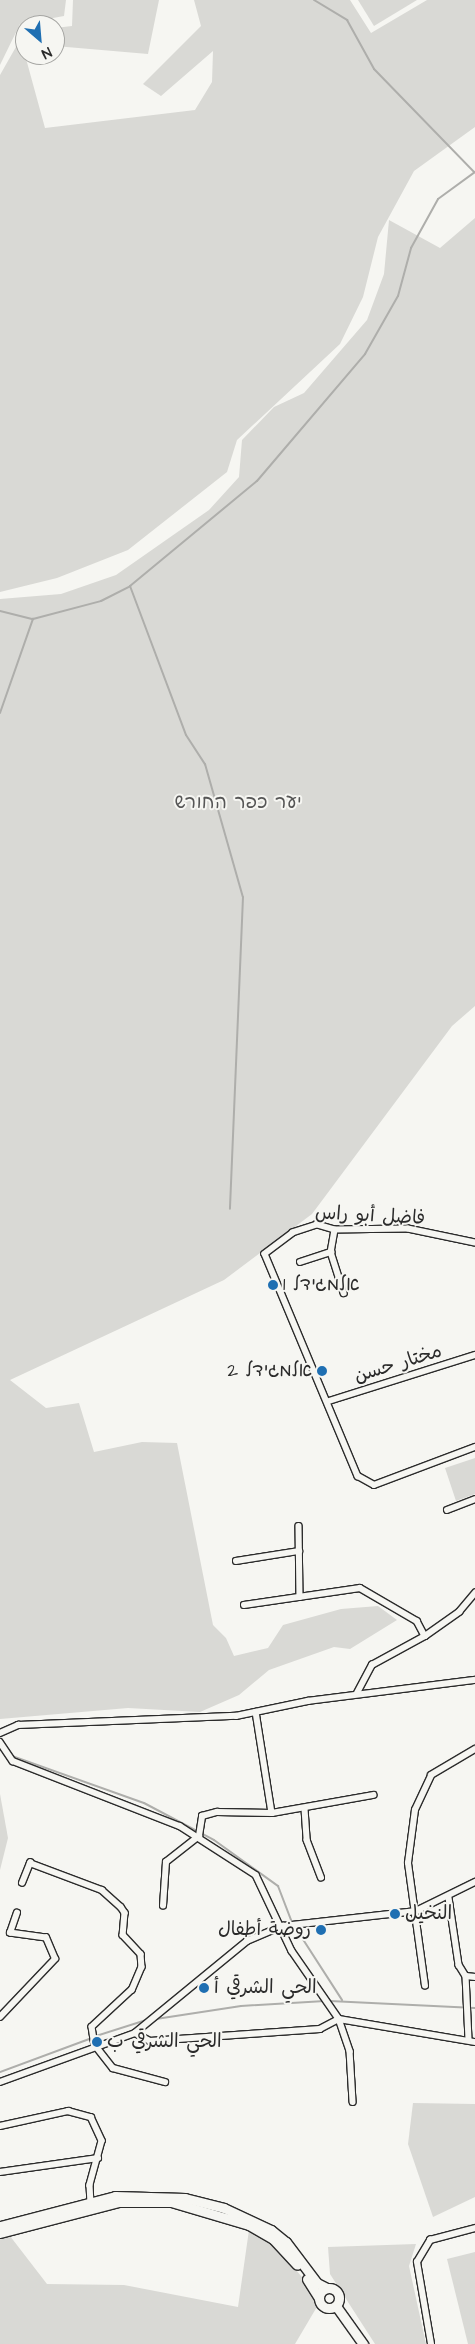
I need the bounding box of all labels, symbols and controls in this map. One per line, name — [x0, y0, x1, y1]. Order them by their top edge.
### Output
north arrow — [15, 15, 65, 65]
text: N — [38, 42, 55, 63]
park label: יער כפר החורש — [174, 792, 302, 814]
street label: فاضل أبو راس — [314, 1202, 426, 1230]
place label: אלמגידל 1 — [283, 1274, 359, 1296]
marker: אלמגידל 1 — [267, 1279, 279, 1291]
street label: مختار حسن — [351, 1340, 445, 1388]
place label: אלמגידל 2 — [227, 1360, 312, 1382]
marker: אלמגידל 2 — [316, 1365, 328, 1377]
place label: النخيل — [405, 1903, 452, 1925]
marker: النخيل — [389, 1908, 401, 1920]
place label: روضة أطفال — [218, 1919, 311, 1941]
marker: روضة أطفال — [315, 1924, 327, 1936]
place label: الحي الشرقي أ — [214, 1977, 317, 1999]
marker: الحي الشرقي أ — [198, 1982, 210, 1994]
place label: الحي الشرقي ب — [107, 2031, 222, 2053]
marker: الحي الشرقي ب — [91, 2036, 103, 2048]

